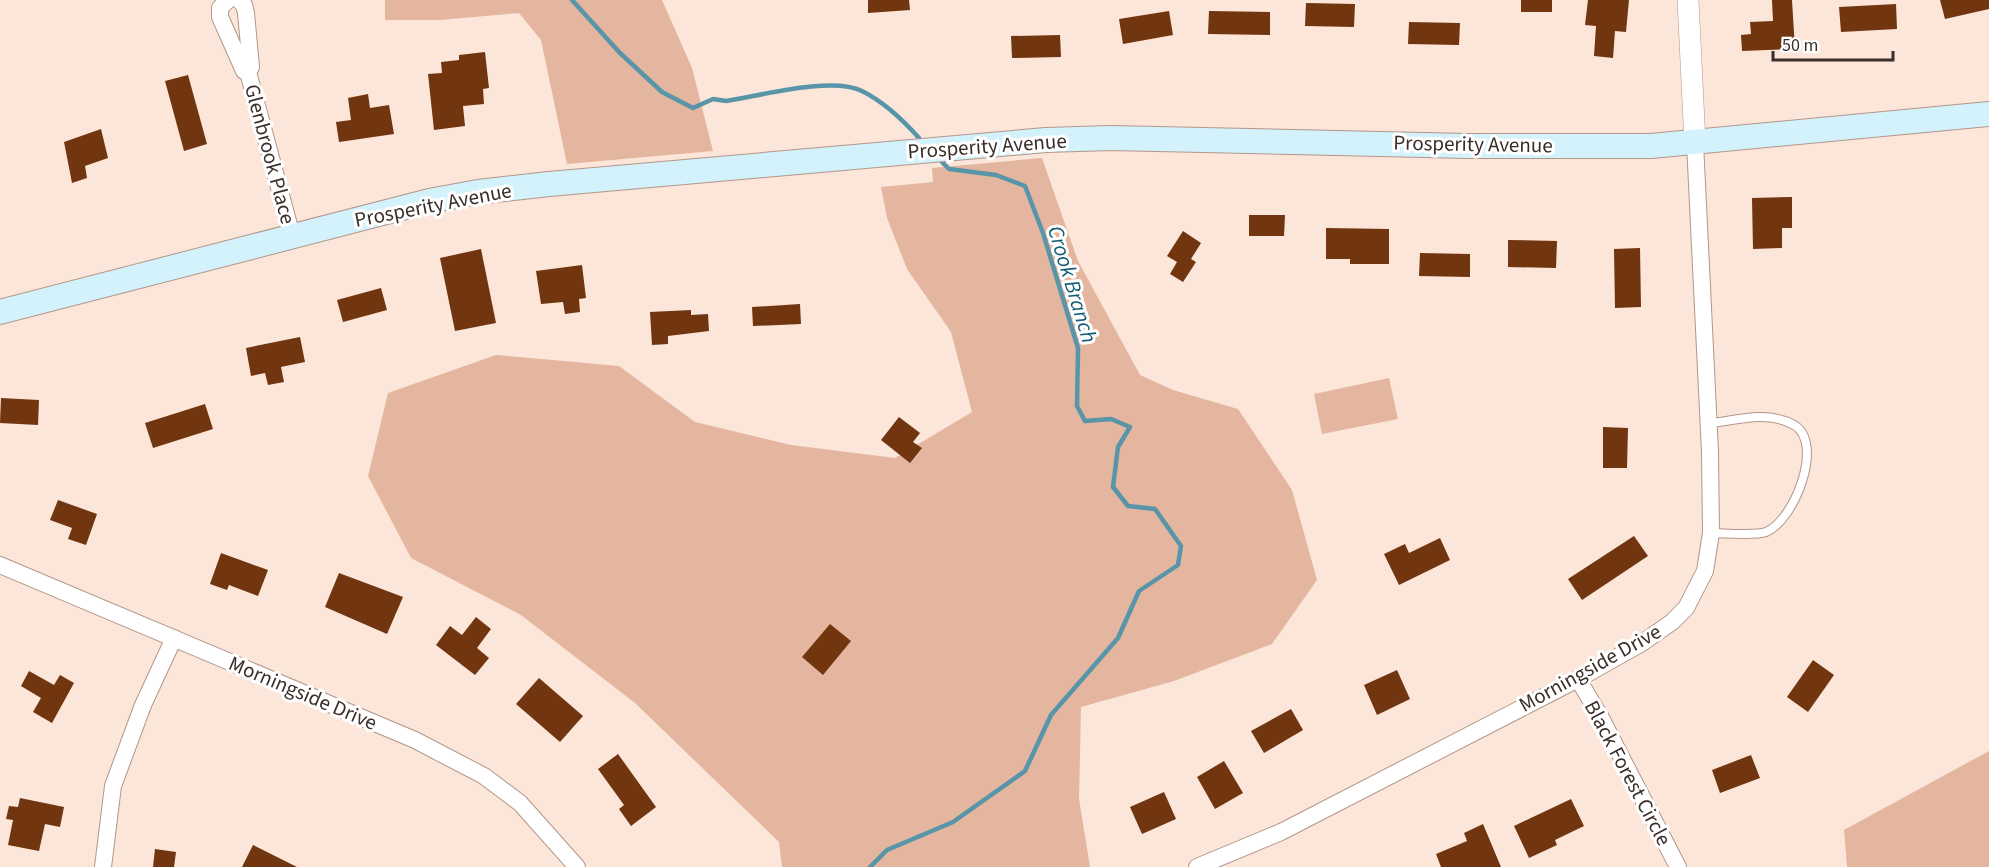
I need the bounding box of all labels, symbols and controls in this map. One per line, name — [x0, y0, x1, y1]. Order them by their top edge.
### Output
scale bar — [1773, 24, 1893, 62]
text: 50 m — [1782, 33, 1818, 58]
street label: Glenbrook Place — [237, 81, 303, 227]
street label: Prosperity Avenue — [906, 125, 1068, 167]
street label: Prosperity Avenue — [1393, 128, 1553, 160]
street label: Prosperity Avenue — [352, 175, 514, 235]
water label: Crook Branch — [1039, 222, 1105, 347]
street label: Morningside Drive — [1513, 616, 1667, 720]
street label: Morningside Drive — [224, 648, 382, 738]
street label: Black Forest Circle — [1577, 695, 1679, 851]

